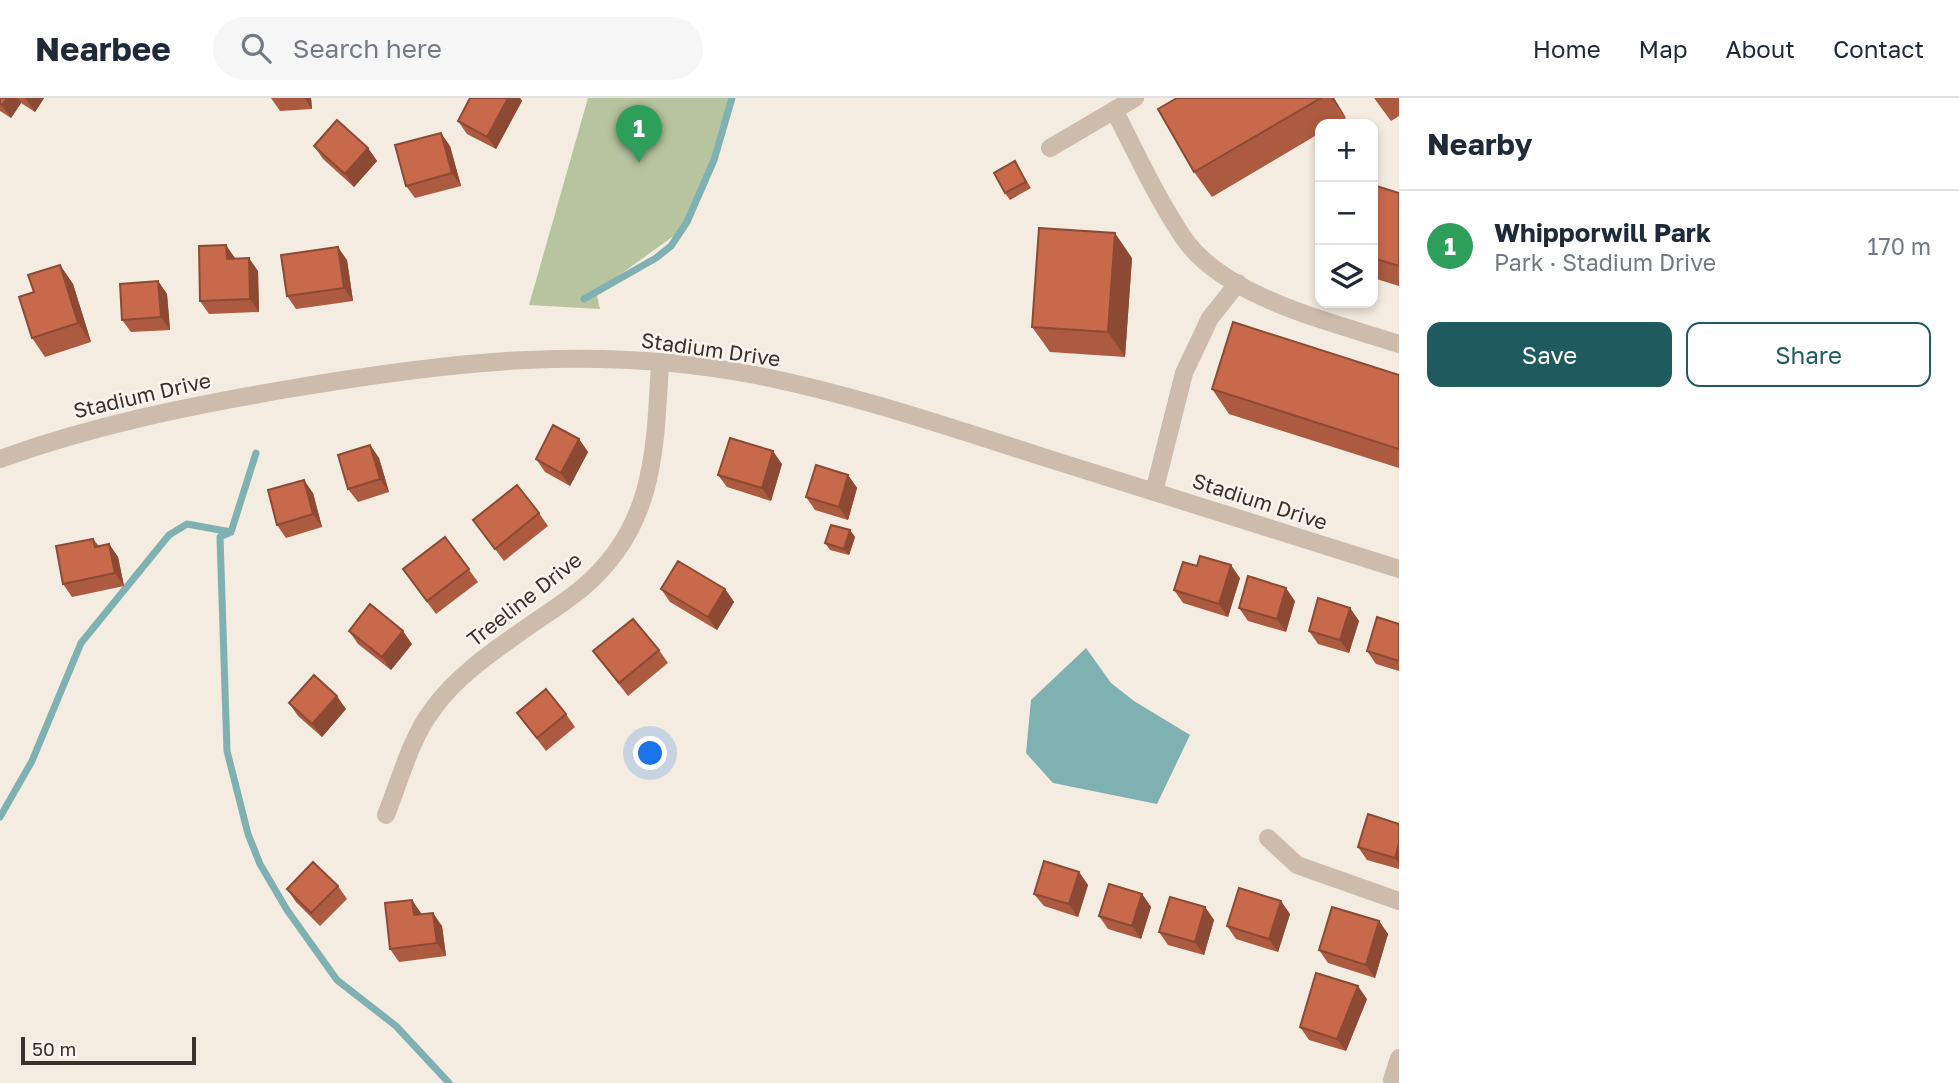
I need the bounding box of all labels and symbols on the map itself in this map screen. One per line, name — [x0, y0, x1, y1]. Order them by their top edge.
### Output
pin: 1 — [616, 105, 662, 163]
street label: Stadium Drive — [640, 326, 782, 372]
street label: Stadium Drive — [71, 367, 213, 423]
street label: Stadium Drive — [1189, 467, 1331, 535]
street label: Treeline Drive — [462, 546, 586, 652]
your location — [633, 736, 667, 770]
scale bar — [21, 1034, 196, 1066]

